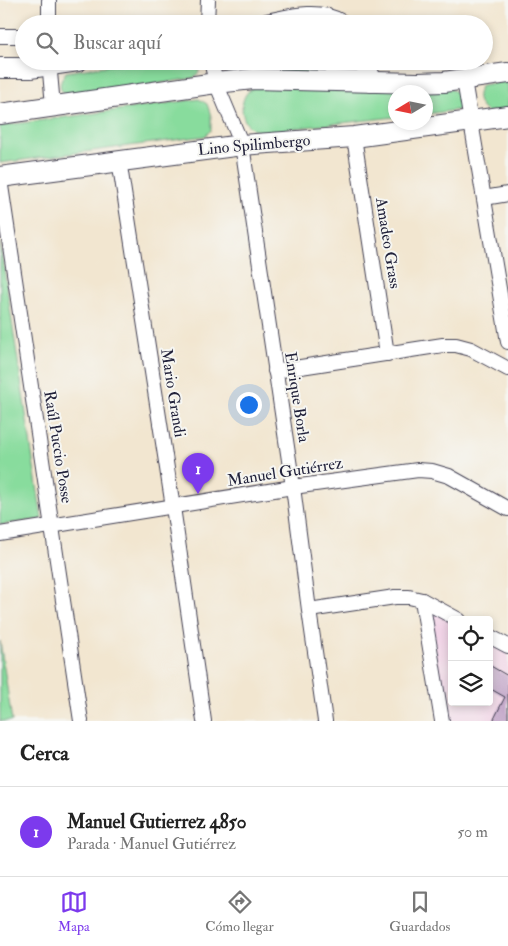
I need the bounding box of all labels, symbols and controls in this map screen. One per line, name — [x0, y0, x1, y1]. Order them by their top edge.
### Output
search box — [15, 15, 493, 70]
icon: search — [33, 29, 61, 57]
text: Buscar aquí — [73, 31, 161, 55]
north arrow — [388, 85, 433, 130]
street label: Lino Spilimbergo — [197, 130, 312, 161]
street label: Amadeo Grass — [371, 195, 405, 290]
street label: Mario Grandi — [156, 347, 190, 439]
street label: Enrique Borla — [280, 350, 314, 444]
street label: Raúl Puccio Posse — [39, 389, 77, 505]
your location — [236, 392, 262, 418]
pin: 1 — [182, 453, 214, 494]
street label: Manuel Gutiérrez — [226, 453, 344, 491]
map controls — [448, 616, 493, 706]
button: locate — [448, 616, 493, 661]
button: layers — [448, 661, 493, 706]
text: Cerca — [20, 740, 69, 767]
text: Manuel Gutierrez 4850 — [67, 810, 247, 834]
text: 1 — [33, 822, 39, 842]
text: 50 m — [457, 822, 488, 842]
text: Parada · Manuel Gutiérrez — [67, 834, 236, 854]
tab: Mapa — [58, 888, 90, 935]
tab: Cómo llegar — [205, 888, 274, 935]
tab: Guardados — [389, 888, 450, 935]

